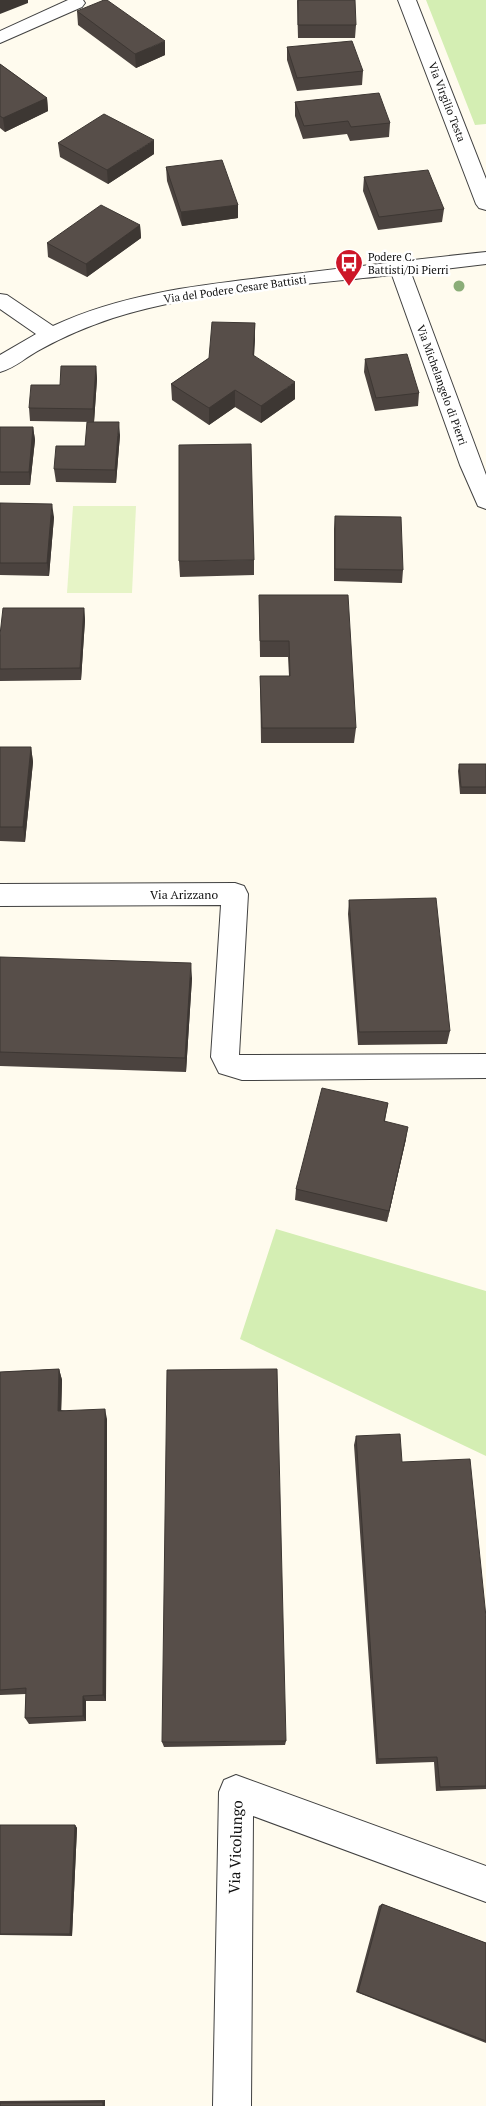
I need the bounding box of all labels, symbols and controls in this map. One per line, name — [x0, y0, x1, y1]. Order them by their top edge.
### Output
street label: Via Virgilio Testa — [425, 60, 469, 144]
bus stop icon: Podere C. Battisti/Di Pierri — [334, 248, 364, 287]
place label: Podere C. Battisti/Di Pierri — [368, 250, 449, 277]
street label: Via del Podere Cesare Battisti — [163, 272, 307, 306]
street label: Via Michelangelo di Pierri — [414, 323, 470, 447]
street label: Via Arizzano — [150, 887, 218, 902]
street label: Via Vicolungo — [223, 1800, 247, 1894]

